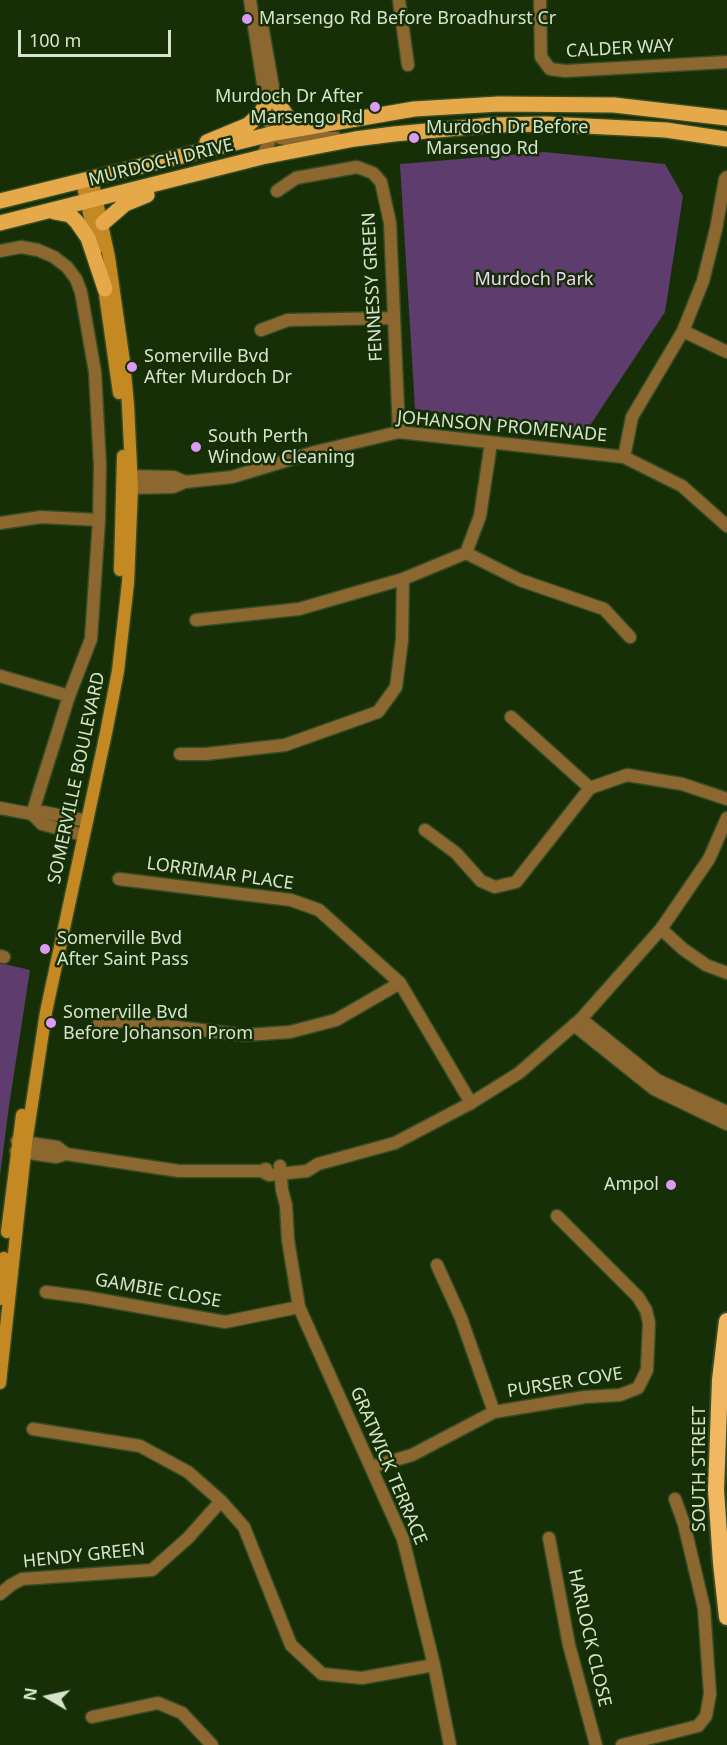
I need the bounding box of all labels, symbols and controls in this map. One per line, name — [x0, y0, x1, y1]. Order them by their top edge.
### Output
place label: Marsengo Rd Before Broadhurst Cr — [259, 8, 556, 30]
marker: Marsengo Rd Before Broadhurst Cr — [240, 12, 254, 26]
scale bar — [21, 18, 174, 56]
text: 100 m — [29, 28, 81, 52]
street label: CALDER WAY — [566, 35, 674, 63]
place label: Murdoch Dr After Marsengo Rd — [215, 86, 363, 128]
marker: Murdoch Dr After Marsengo Rd — [368, 100, 382, 114]
place label: Murdoch Dr Before Marsengo Rd — [426, 117, 588, 160]
marker: Murdoch Dr Before Marsengo Rd — [407, 131, 421, 145]
street label: MURDOCH DRIVE — [86, 135, 236, 191]
street label: FENNESSY GREEN — [358, 212, 388, 362]
park label: Murdoch Park — [475, 269, 593, 291]
place label: Somerville Bvd After Murdoch Dr — [144, 346, 292, 388]
marker: Somerville Bvd After Murdoch Dr — [125, 360, 139, 374]
street label: JOHANSON PROMENADE — [396, 407, 608, 447]
place label: South Perth Window Cleaning — [208, 426, 355, 468]
marker: South Perth Window Cleaning — [189, 440, 203, 454]
street label: SOMERVILLE BOULEVARD — [44, 670, 110, 886]
street label: LORRIMAR PLACE — [145, 853, 295, 895]
place label: Somerville Bvd After Saint Pass — [57, 928, 189, 970]
marker: Somerville Bvd After Saint Pass — [38, 942, 52, 956]
place label: Somerville Bvd Before Johanson Prom — [63, 1002, 253, 1044]
marker: Somerville Bvd Before Johanson Prom — [44, 1016, 58, 1030]
place label: Ampol — [604, 1174, 659, 1196]
marker: Ampol — [664, 1178, 678, 1192]
street label: GAMBIE CLOSE — [93, 1269, 223, 1313]
street label: PURSER COVE — [506, 1363, 624, 1403]
street label: GRATWICK TERRACE — [345, 1384, 431, 1548]
street label: SOUTH STREET — [689, 1406, 711, 1532]
street label: HENDY GREEN — [22, 1539, 146, 1573]
street label: HARLOCK CLOSE — [563, 1567, 615, 1709]
north arrow — [18, 1667, 78, 1727]
text: N — [18, 1686, 42, 1702]

